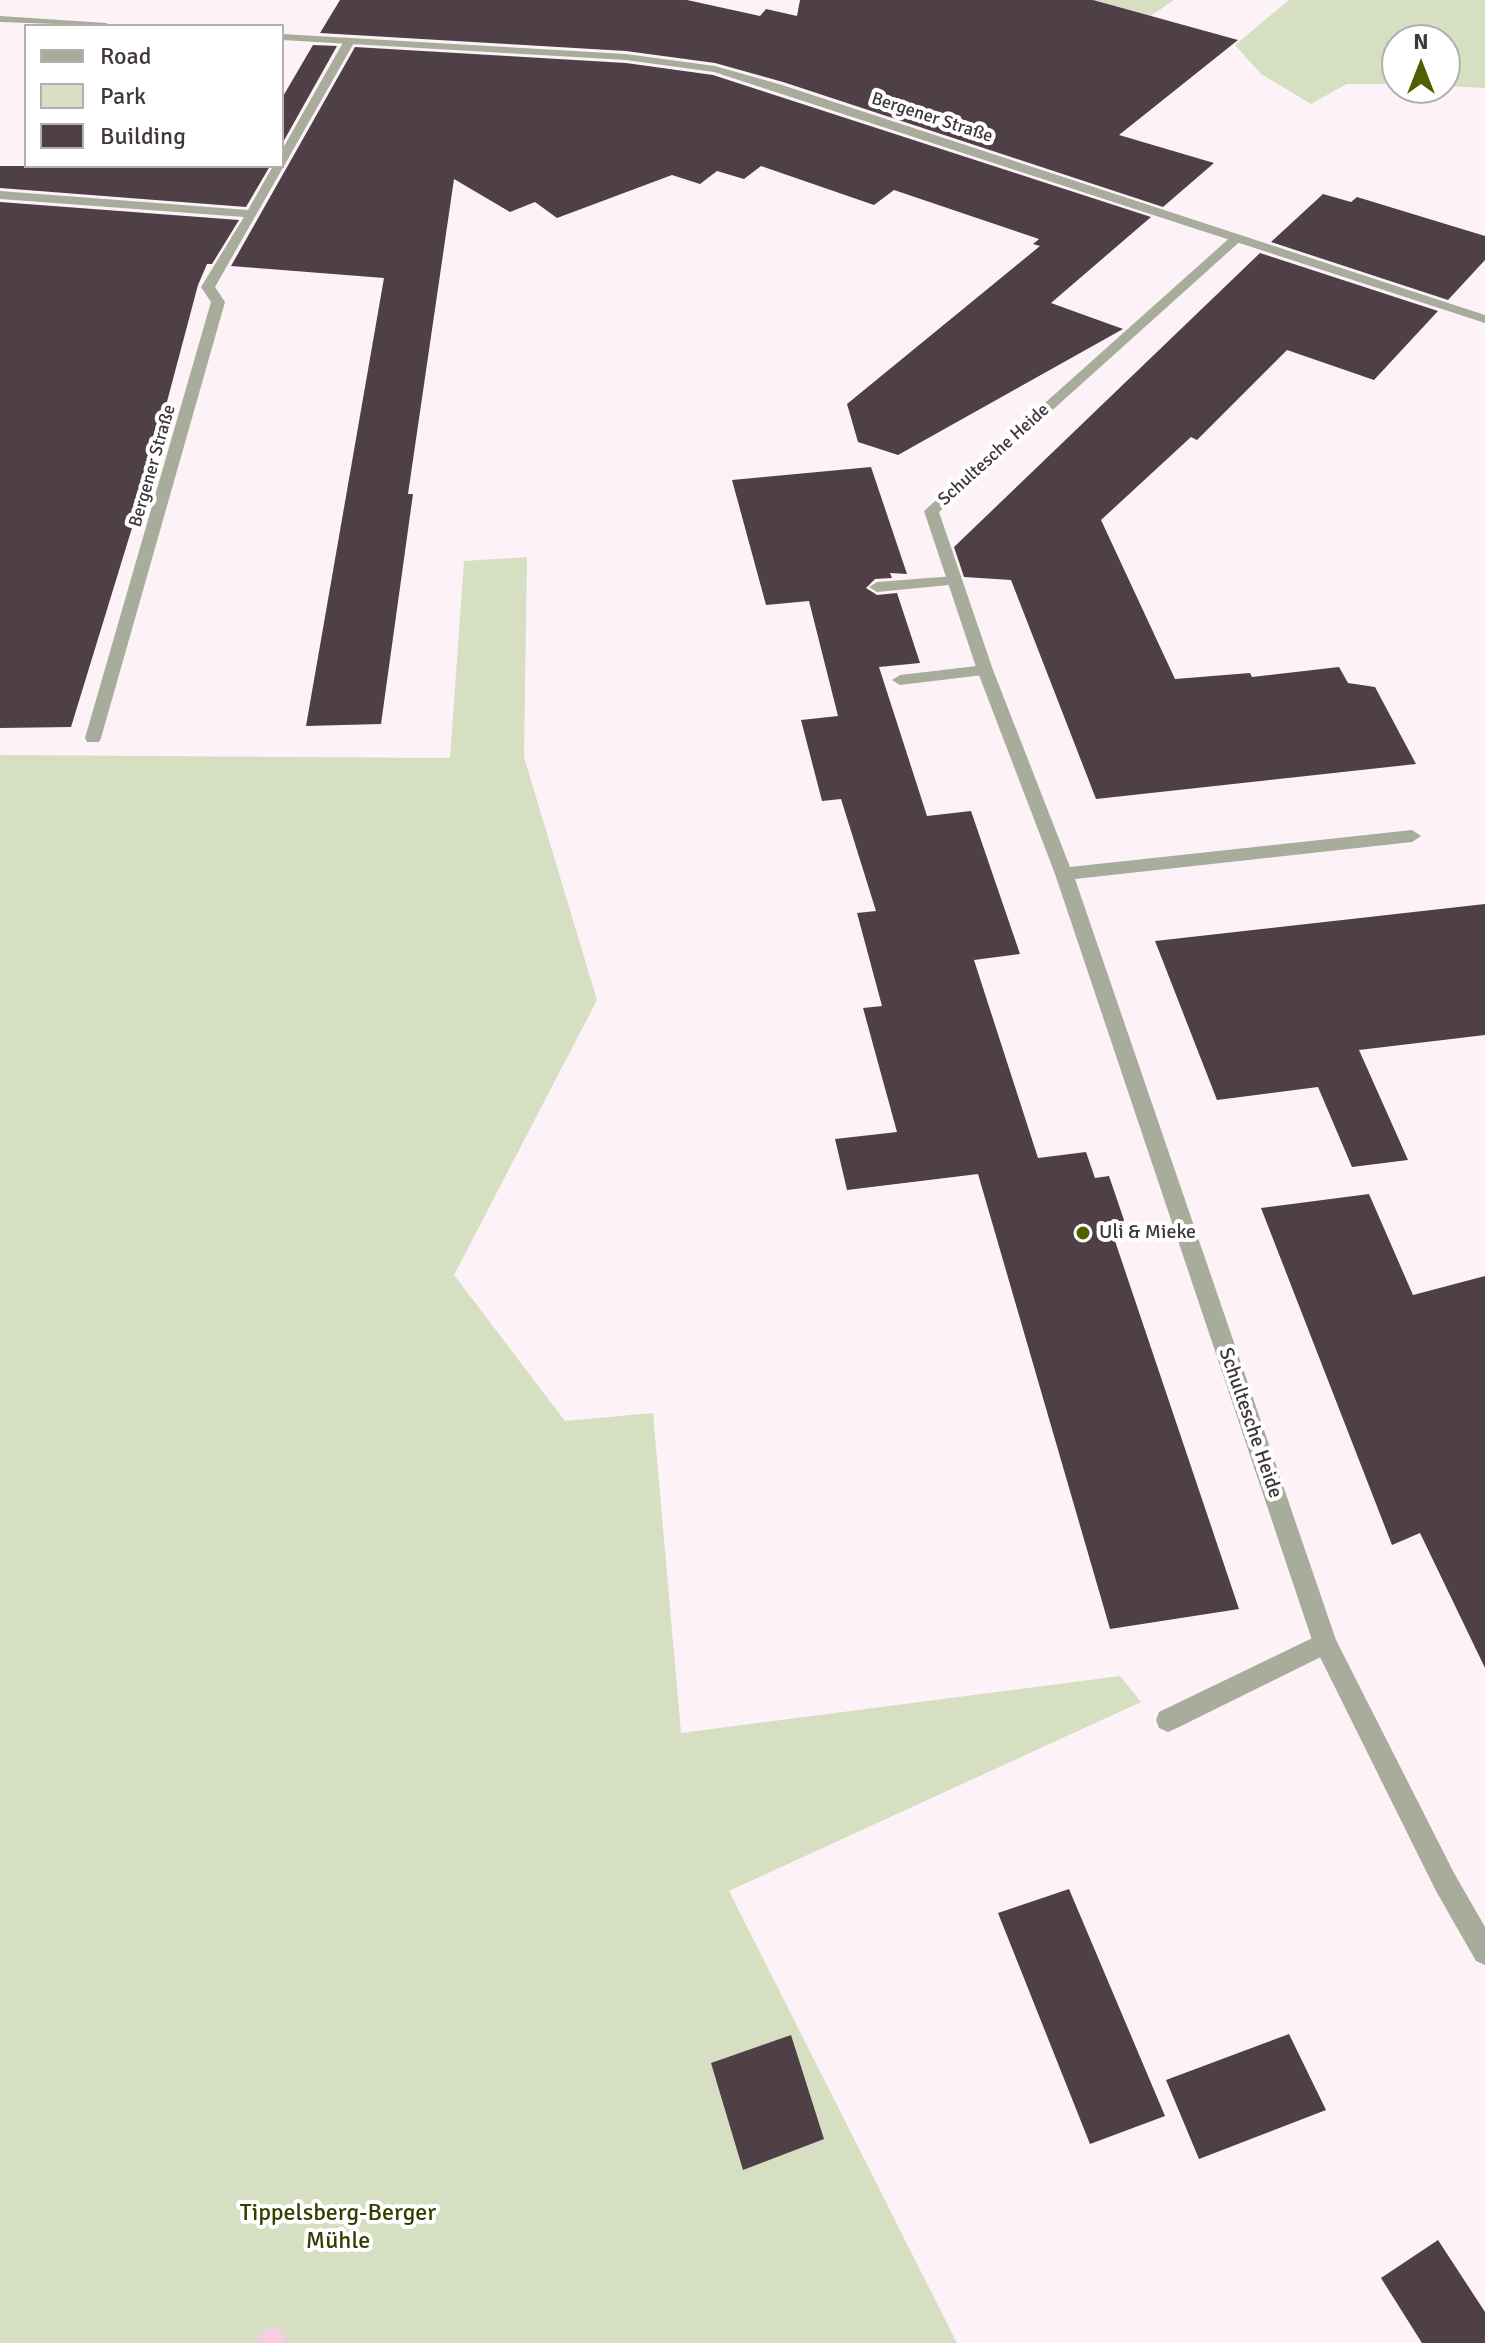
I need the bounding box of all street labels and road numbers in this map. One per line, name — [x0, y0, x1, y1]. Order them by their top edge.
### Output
street label: Bergener Straße — [869, 88, 995, 148]
street label: Schultesche Heide — [934, 399, 1054, 511]
street label: Bergener Straße — [125, 402, 181, 530]
street label: Schultesche Heide — [1213, 1345, 1287, 1501]

